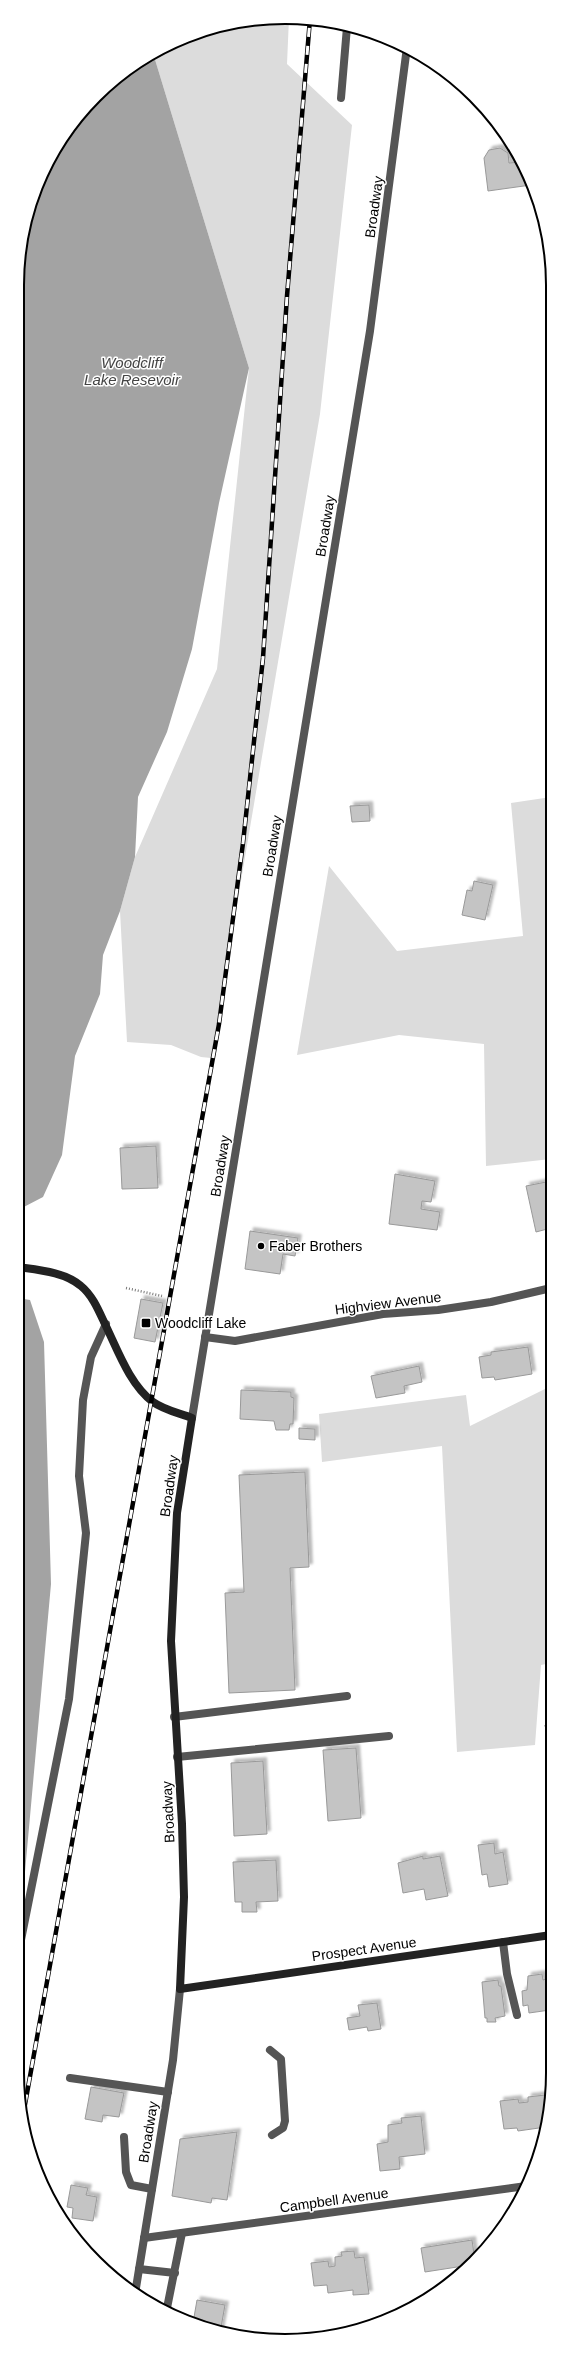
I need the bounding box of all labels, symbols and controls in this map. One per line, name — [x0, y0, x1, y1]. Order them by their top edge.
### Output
street label: Broadway — [362, 175, 386, 239]
water label: Woodcliff Lake Resevoir — [84, 354, 181, 388]
street label: Broadway — [312, 494, 338, 558]
street label: Broadway — [259, 814, 285, 878]
street label: Broadway — [207, 1134, 233, 1198]
place label: Faber Brothers — [269, 1238, 362, 1254]
marker: Faber Brothers — [256, 1241, 266, 1251]
street label: Highview Avenue — [334, 1289, 442, 1317]
place label: Woodcliff Lake — [155, 1315, 247, 1331]
marker: Woodcliff Lake — [140, 1317, 152, 1329]
street label: Broadway — [157, 1454, 181, 1518]
street label: Broadway — [158, 1780, 178, 1844]
street label: Prospect Avenue — [311, 1934, 418, 1964]
street label: Broadway — [135, 2100, 161, 2164]
street label: Campbell Avenue — [279, 2184, 390, 2216]

